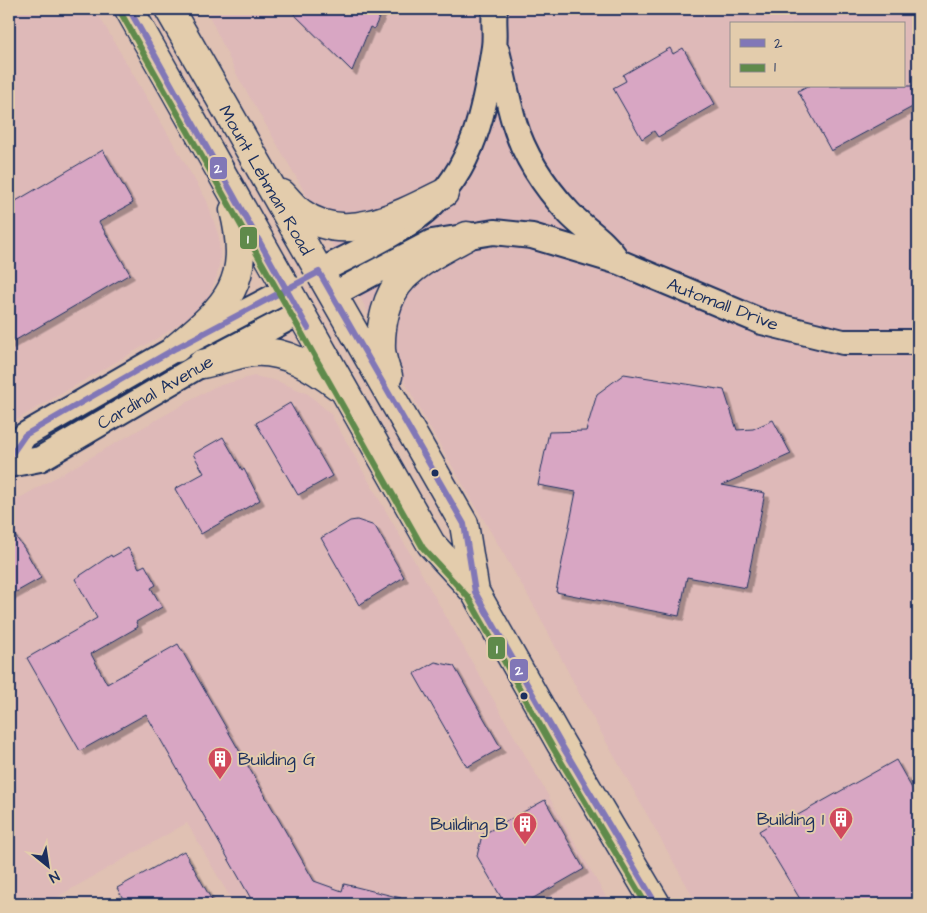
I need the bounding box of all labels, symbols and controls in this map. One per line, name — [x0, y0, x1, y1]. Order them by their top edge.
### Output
legend — [730, 22, 904, 88]
text: 2 — [774, 33, 783, 54]
text: 1 — [774, 57, 776, 78]
street label: Mount Lehman Road — [212, 101, 319, 260]
line badge: 2 — [209, 156, 228, 180]
text: 2 — [213, 159, 223, 179]
line badge: 1 — [239, 226, 258, 250]
text: 1 — [247, 229, 249, 249]
street label: Automall Drive — [663, 272, 782, 337]
street label: Cardinal Avenue — [93, 349, 218, 436]
unlabelled marker — [430, 468, 440, 478]
line badge: 1 — [487, 636, 506, 660]
text: 1 — [496, 639, 498, 659]
line badge: 2 — [509, 658, 529, 682]
text: 2 — [514, 661, 524, 681]
unlabelled marker — [519, 691, 529, 701]
building icon: Building G — [207, 746, 233, 780]
place label: Building G — [238, 747, 316, 773]
building icon: Building 1 — [828, 806, 854, 840]
place label: Building 1 — [757, 807, 824, 833]
building icon: Building B — [512, 811, 538, 845]
place label: Building B — [430, 812, 508, 838]
north arrow — [22, 840, 72, 890]
text: N — [45, 866, 63, 887]

